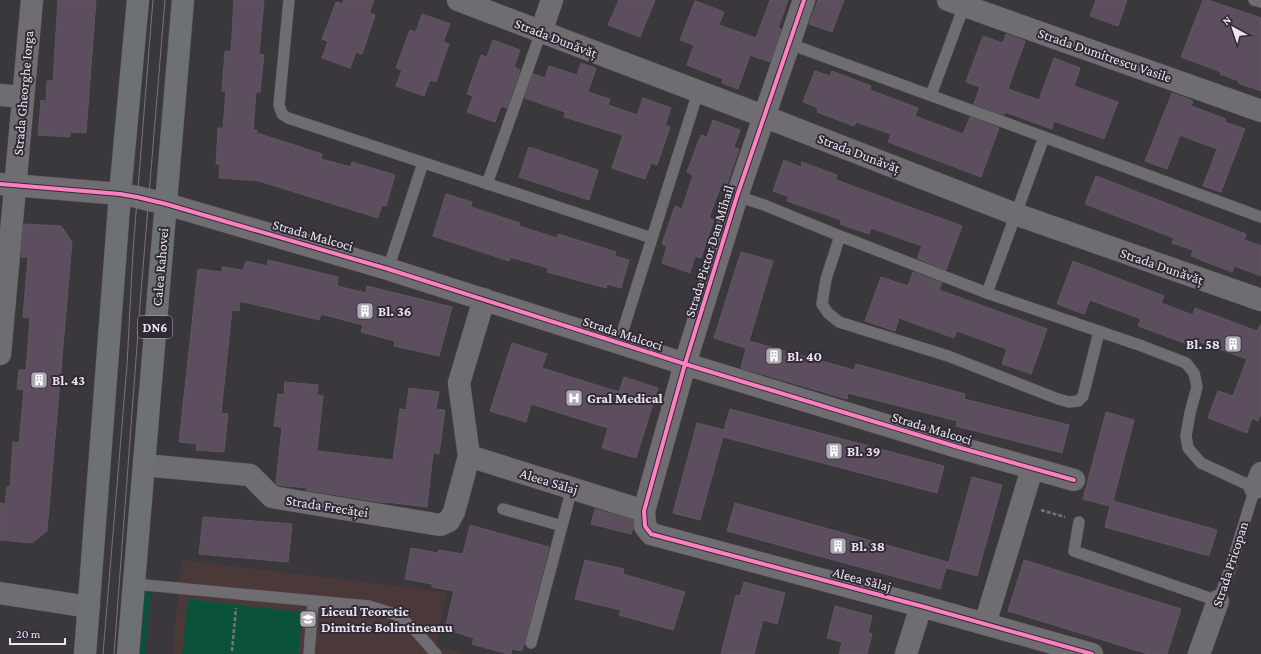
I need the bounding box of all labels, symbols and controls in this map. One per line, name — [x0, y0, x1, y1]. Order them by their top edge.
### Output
north arrow — [1213, 8, 1253, 48]
text: N — [1220, 13, 1234, 27]
street label: Strada Dunăvăț — [512, 15, 600, 62]
street label: Strada Dumitrescu Vasile — [1036, 25, 1174, 85]
street label: Strada Gheorghe Iorga — [10, 29, 36, 156]
street label: Strada Dunăvăț — [815, 130, 903, 177]
street label: Strada Pictor Dan Mihail — [681, 183, 737, 319]
street label: Strada Malcoci — [271, 216, 355, 254]
street label: Calea Rahovei — [149, 227, 171, 307]
street label: Strada Dunăvăț — [1118, 244, 1206, 289]
building icon: Bl. 36 — [355, 301, 375, 321]
place label: Bl. 36 — [378, 303, 411, 319]
street label: Strada Malcoci — [581, 313, 665, 354]
road number: DN6 — [138, 316, 172, 338]
building icon: Bl. 58 — [1223, 334, 1243, 354]
place label: Bl. 58 — [1186, 336, 1220, 352]
building icon: Bl. 40 — [764, 346, 784, 366]
place label: Bl. 40 — [787, 348, 822, 364]
building icon: Bl. 43 — [29, 370, 49, 390]
place label: Bl. 43 — [52, 372, 85, 388]
hospital icon: Gral Medical — [564, 388, 584, 408]
place label: Gral Medical — [587, 390, 663, 406]
street label: Strada Malcoci — [890, 408, 974, 448]
building icon: Bl. 39 — [824, 441, 844, 461]
place label: Bl. 39 — [847, 443, 880, 459]
street label: Aleea Sălaj — [518, 465, 580, 498]
street label: Strada Frecăței — [285, 492, 370, 521]
street label: Strada Pricopan — [1209, 519, 1251, 609]
building icon: Bl. 38 — [828, 536, 848, 556]
place label: Bl. 38 — [851, 538, 885, 554]
street label: Aleea Sălaj — [831, 564, 893, 595]
place label: Liceul Teoretic Dimitrie Bolintineanu — [321, 603, 453, 635]
school or university icon: Liceul Teoretic Dimitrie Bolintineanu — [298, 609, 318, 629]
scale bar — [10, 620, 65, 646]
text: 20 m — [16, 627, 41, 641]

